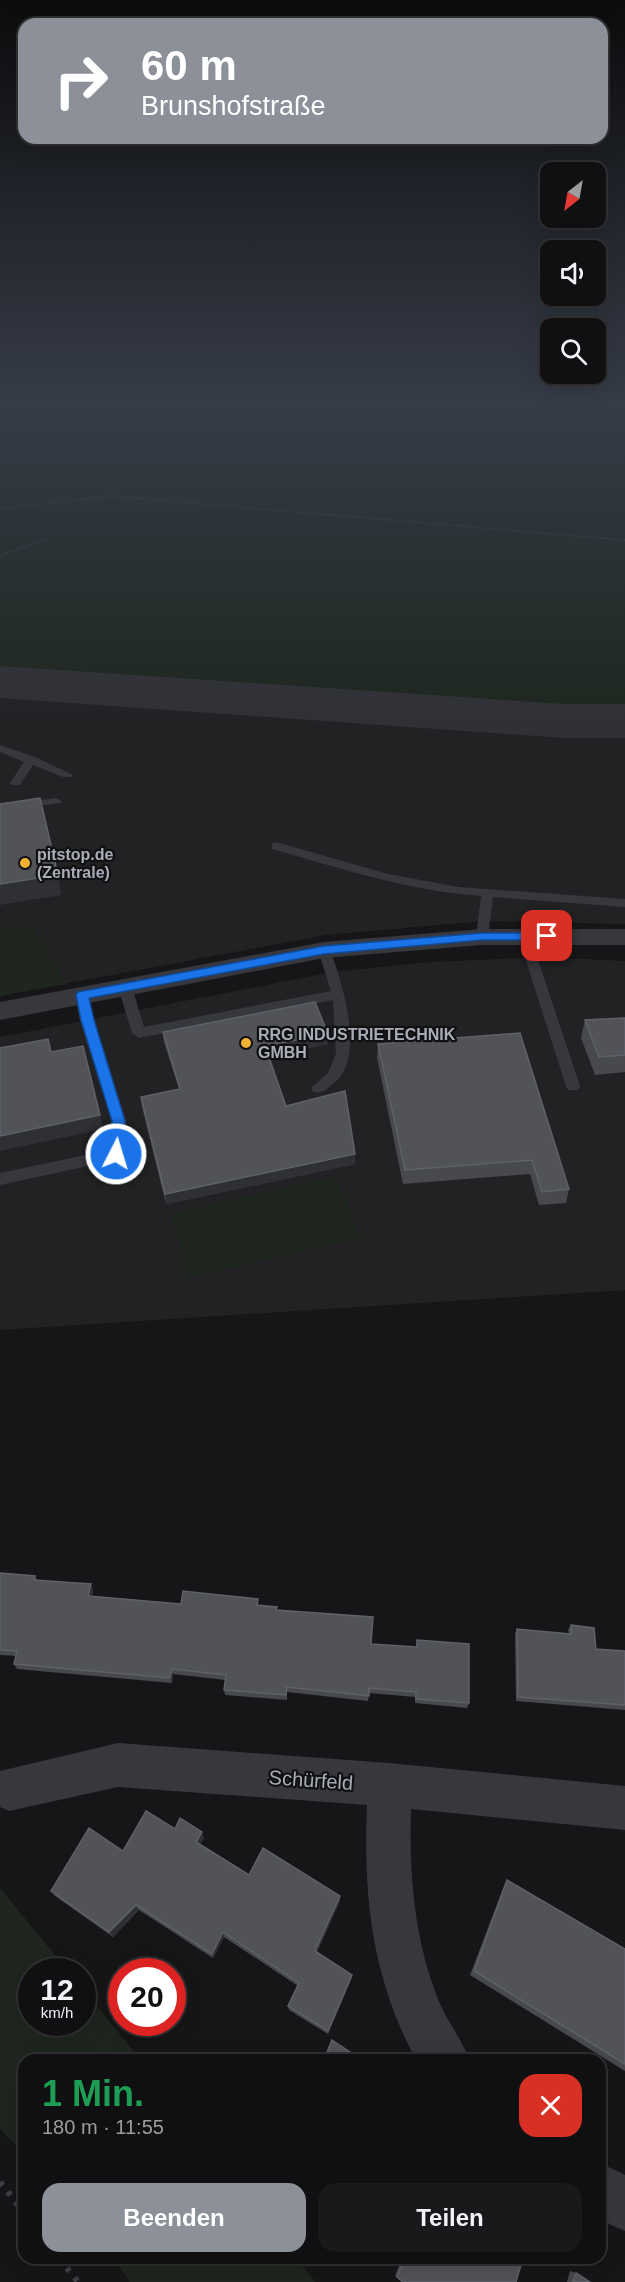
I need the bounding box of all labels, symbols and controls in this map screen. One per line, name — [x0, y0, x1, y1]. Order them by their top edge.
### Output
icon: right — [42, 42, 120, 120]
text: 60 m — [141, 42, 237, 89]
text: Brunshofstraße — [141, 91, 326, 121]
north arrow — [540, 162, 606, 228]
map controls — [540, 162, 606, 384]
button: sound — [540, 240, 606, 306]
button: search — [540, 318, 606, 384]
place label: pitstop.de (Zentrale) — [37, 846, 114, 881]
marker: pitstop.de (Zentrale) — [18, 856, 32, 870]
pin — [521, 910, 572, 961]
icon: arrive — [530, 919, 563, 952]
place label: RRG INDUSTRIETECHNIK GMBH — [258, 1026, 456, 1061]
marker: RRG INDUSTRIETECHNIK GMBH — [239, 1036, 253, 1050]
position arrow — [84, 1122, 148, 1186]
street label: Schürfeld — [268, 1766, 354, 1794]
speed limit sign: 20 — [108, 1958, 186, 2036]
text: 12 — [40, 1973, 74, 2006]
text: km/h — [41, 2004, 73, 2021]
text: 1 Min. — [42, 2073, 144, 2114]
button: close — [519, 2074, 582, 2137]
text: 180 m · 11:55 — [42, 2116, 164, 2138]
button: Beenden — [42, 2183, 306, 2252]
button: Teilen — [318, 2183, 582, 2252]

